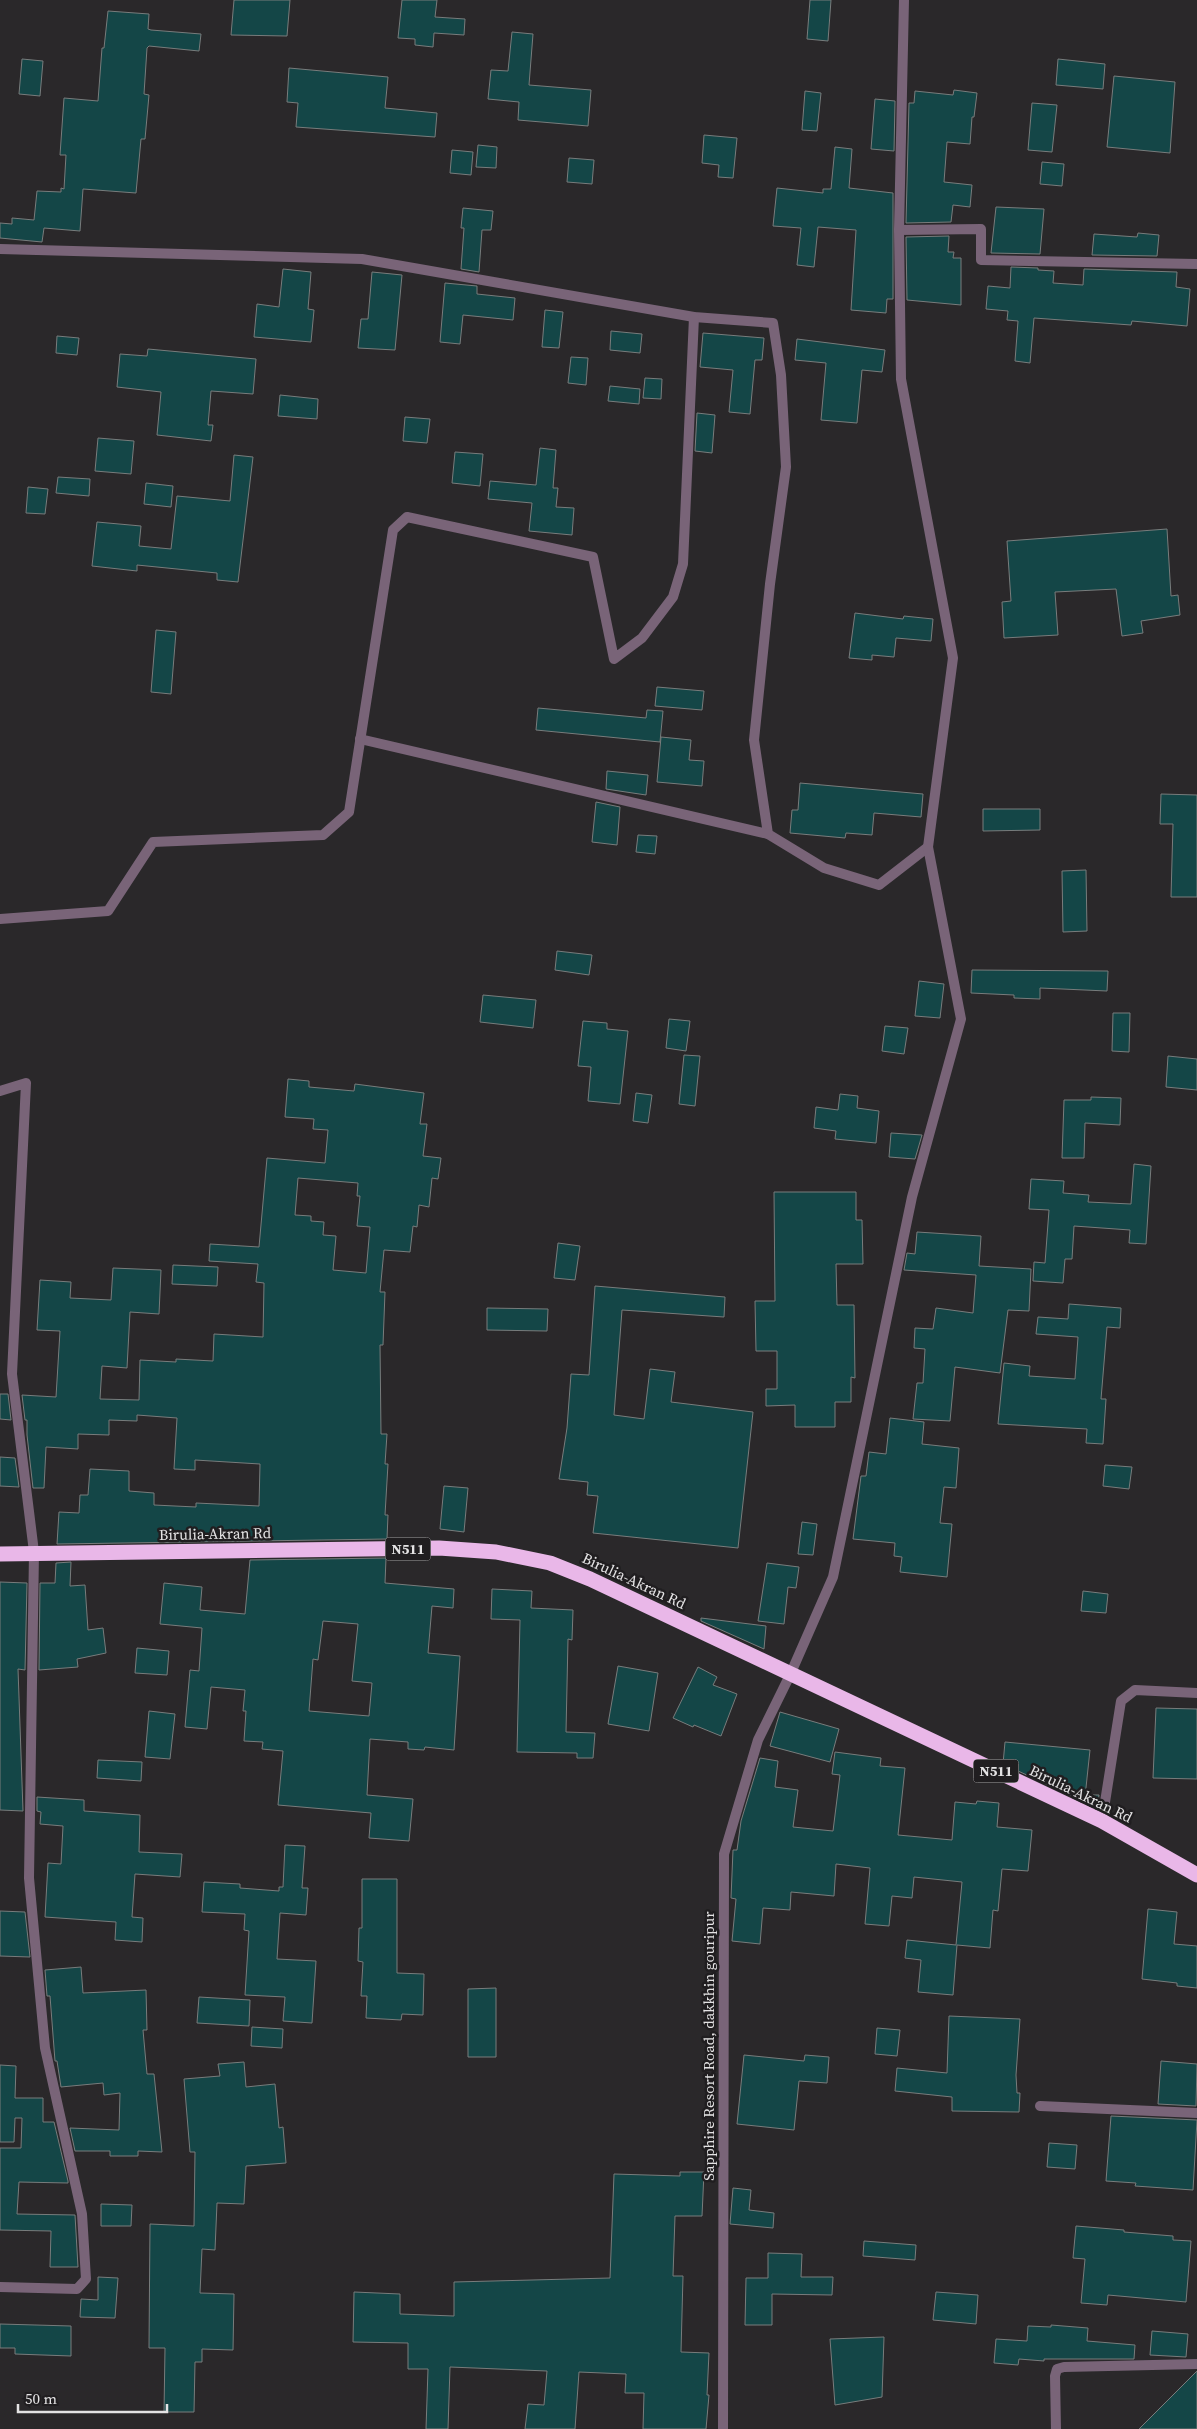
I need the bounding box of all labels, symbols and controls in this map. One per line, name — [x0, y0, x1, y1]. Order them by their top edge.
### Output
street label: Birulia-Akran Rd — [159, 1522, 272, 1545]
road number: N511 — [386, 1538, 430, 1560]
street label: Birulia-Akran Rd — [579, 1547, 690, 1614]
road number: N511 — [974, 1760, 1018, 1782]
street label: Birulia-Akran Rd — [1026, 1760, 1137, 1828]
street label: Sapphire Resort Road, dakkhin gouripur — [698, 1911, 719, 2181]
scale bar — [18, 2382, 166, 2414]
text: 50 m — [25, 2388, 57, 2409]

